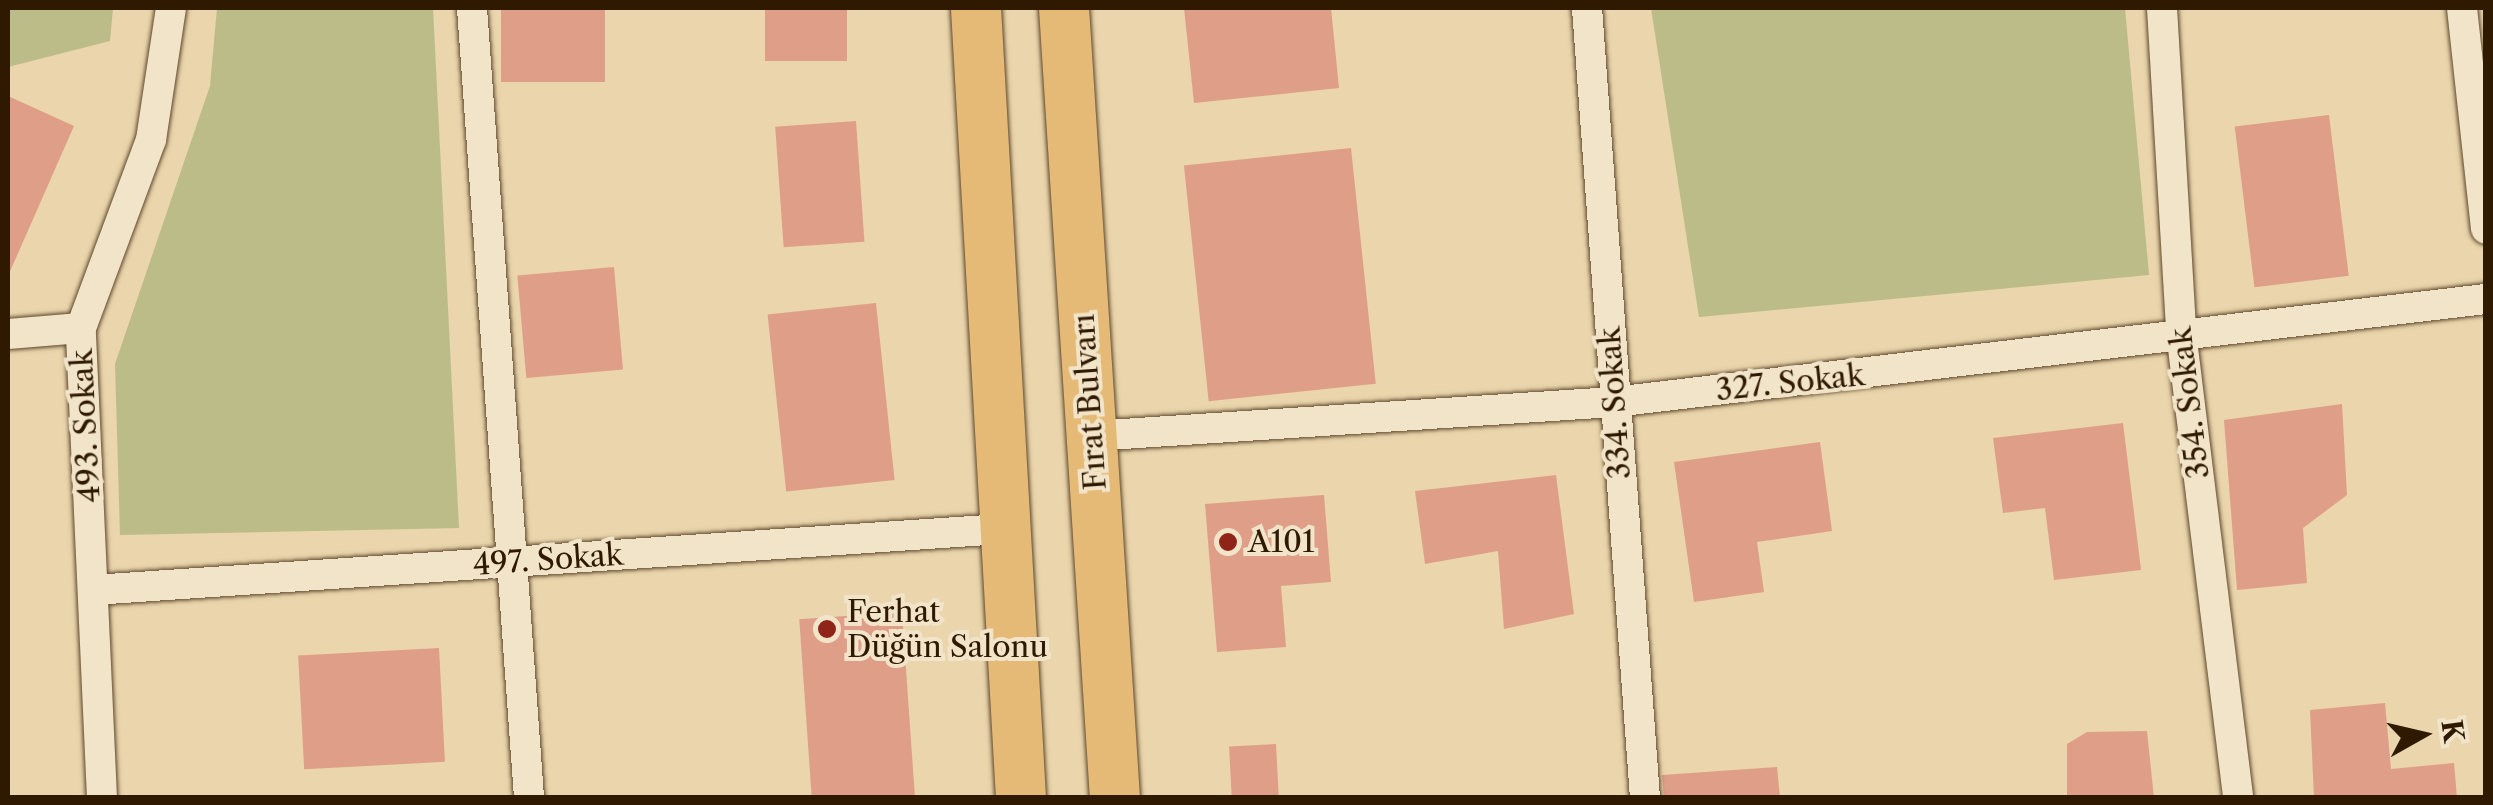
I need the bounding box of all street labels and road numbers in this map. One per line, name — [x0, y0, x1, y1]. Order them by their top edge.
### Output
street label: Fırat Bulvarı — [1066, 313, 1114, 491]
street label: 354. Sokak — [2163, 325, 2217, 481]
street label: 334. Sokak — [1592, 326, 1638, 480]
street label: 493. Sokak — [64, 348, 108, 504]
street label: 327. Sokak — [1714, 357, 1866, 409]
street label: 497. Sokak — [472, 537, 624, 583]

